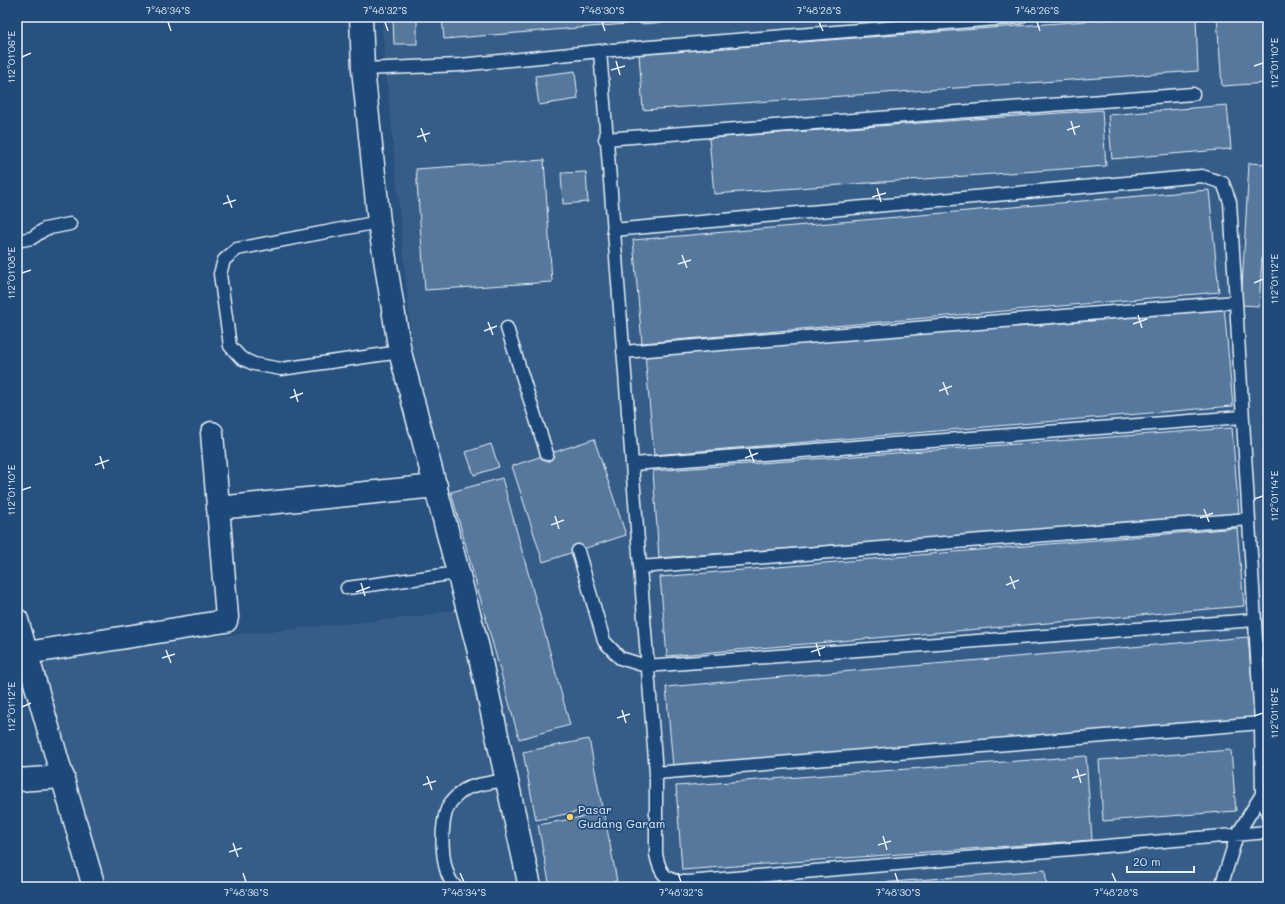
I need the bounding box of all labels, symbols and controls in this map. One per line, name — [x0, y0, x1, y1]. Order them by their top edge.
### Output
text: 7°48'34"S — [146, 3, 191, 17]
text: 7°48'32"S — [363, 3, 407, 17]
text: 7°48'30"S — [580, 3, 625, 17]
text: 7°48'28"S — [797, 3, 842, 17]
text: 7°48'26"S — [1015, 3, 1060, 17]
text: 112°01'06"E — [4, 30, 18, 83]
text: 112°01'10"E — [1267, 37, 1281, 89]
text: 112°01'08"E — [4, 246, 18, 299]
text: 112°01'12"E — [1267, 253, 1281, 304]
text: 112°01'10"E — [4, 464, 18, 516]
text: 112°01'14"E — [1267, 470, 1281, 521]
text: 112°01'12"E — [4, 681, 18, 732]
text: 112°01'16"E — [1267, 687, 1281, 738]
place label: Pasar Gudang Garam — [578, 801, 665, 831]
marker: Pasar Gudang Garam — [565, 812, 575, 822]
scale bar — [1127, 848, 1194, 874]
text: 20 m — [1133, 853, 1161, 869]
text: 7°48'36"S — [224, 885, 269, 899]
text: 7°48'34"S — [442, 885, 487, 899]
text: 7°48'32"S — [659, 885, 703, 899]
text: 7°48'30"S — [876, 885, 921, 899]
text: 7°48'28"S — [1094, 885, 1139, 899]

